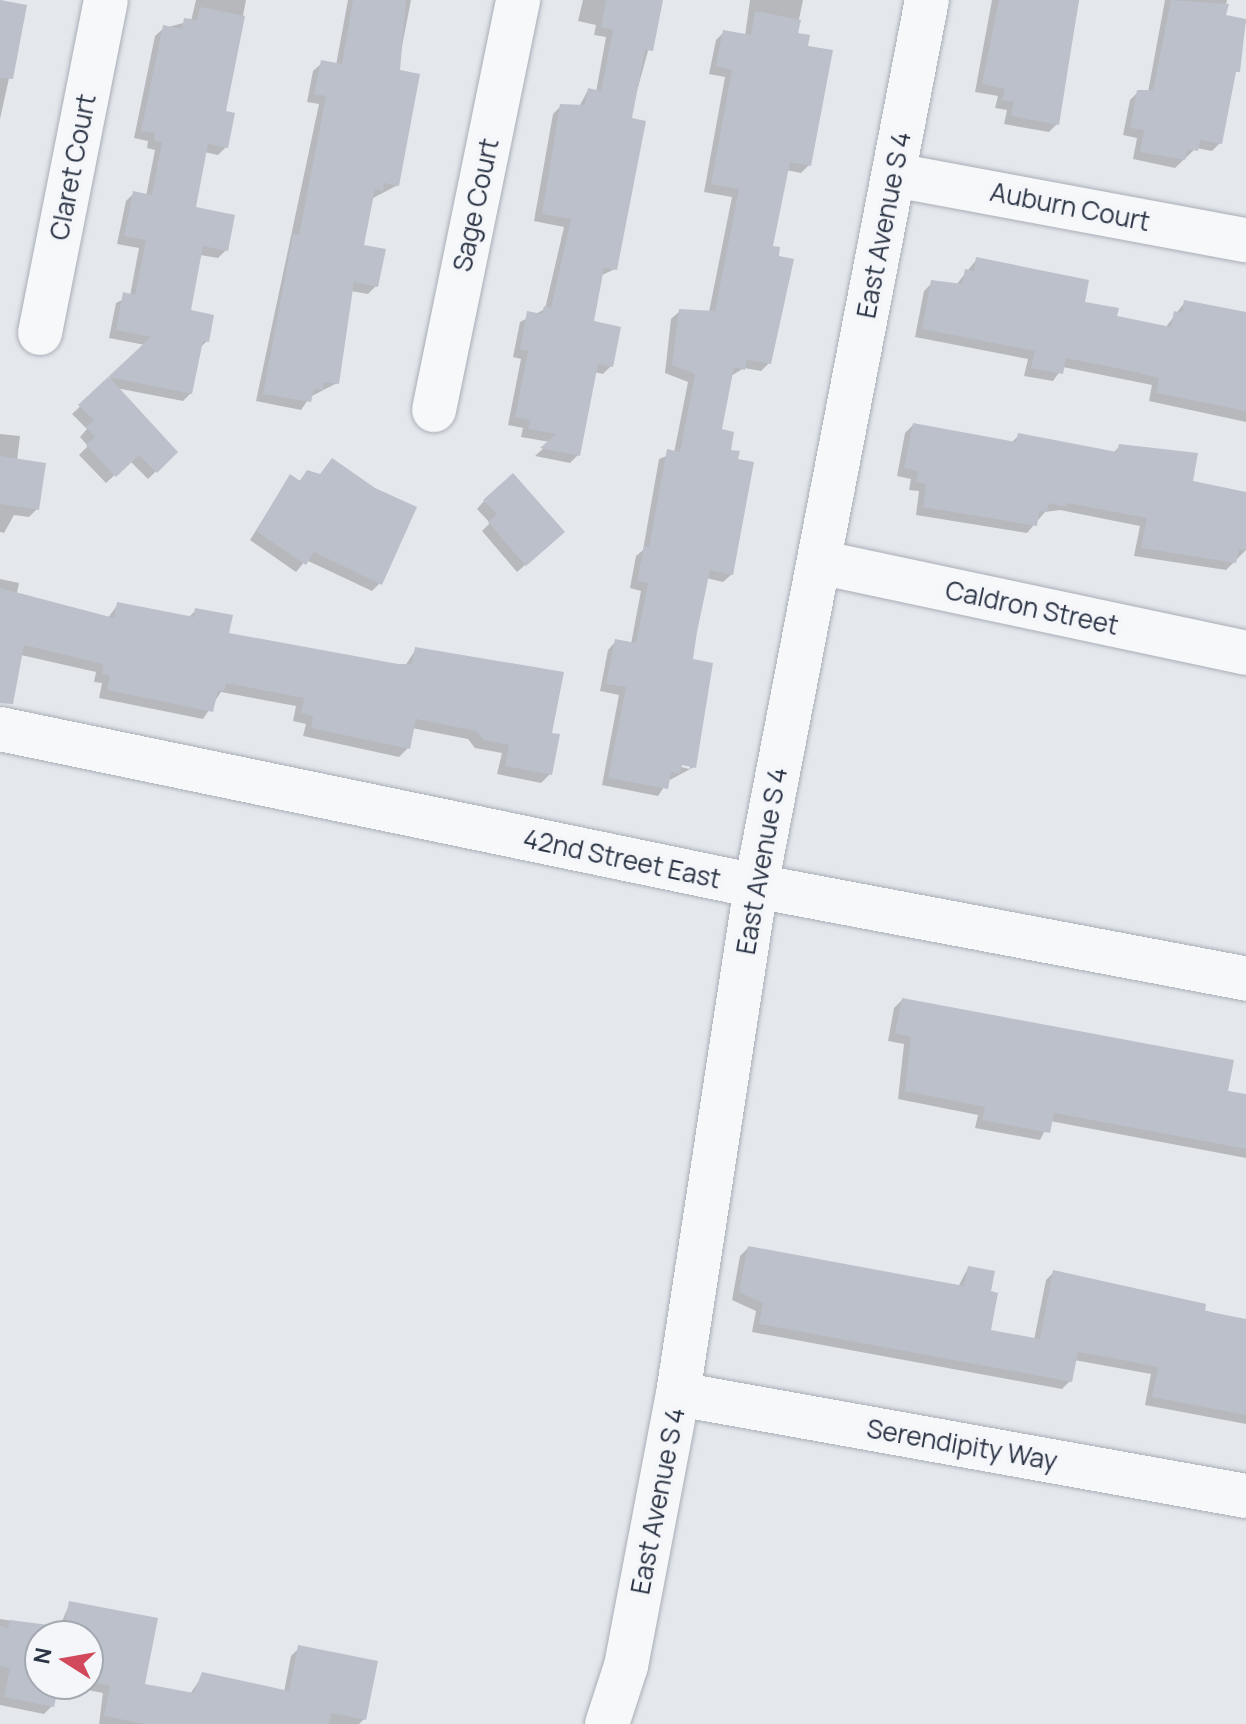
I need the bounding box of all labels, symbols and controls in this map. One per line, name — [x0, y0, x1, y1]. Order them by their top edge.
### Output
street label: Claret Court — [44, 91, 102, 243]
street label: East Avenue S 4 — [851, 129, 917, 321]
street label: Sage Court — [447, 136, 505, 274]
street label: Auburn Court — [988, 176, 1152, 238]
street label: Caldron Street — [943, 574, 1121, 642]
street label: East Avenue S 4 — [730, 765, 794, 957]
street label: 42nd Street East — [520, 823, 724, 895]
street label: East Avenue S 4 — [625, 1405, 691, 1597]
street label: Serendipity Way — [864, 1413, 1060, 1477]
north arrow — [24, 1620, 104, 1700]
text: N — [26, 1645, 59, 1666]

